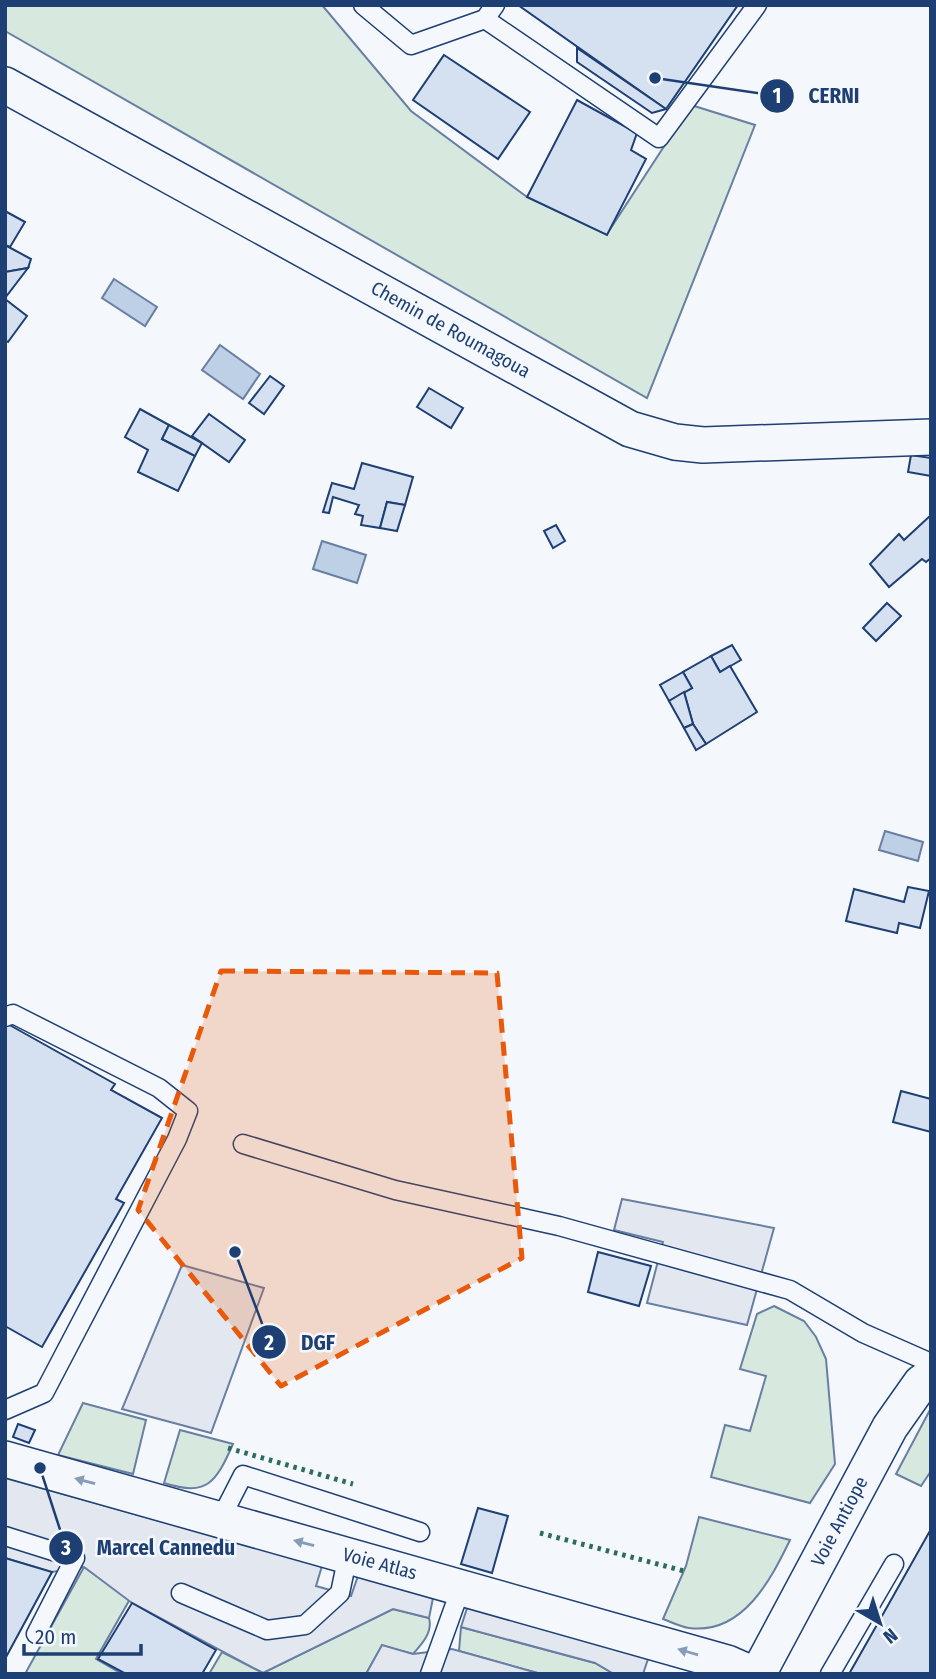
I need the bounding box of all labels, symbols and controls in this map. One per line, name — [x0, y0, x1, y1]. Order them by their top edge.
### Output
callout: CERNI — [760, 75, 874, 117]
text: 1 — [773, 83, 781, 109]
text: CERNI — [809, 83, 860, 109]
street label: Chemin de Roumagoua — [367, 276, 534, 383]
callout: DGF — [252, 1321, 349, 1363]
text: 2 — [263, 1330, 274, 1356]
text: DGF — [301, 1330, 336, 1356]
street label: Voie Antiope — [806, 1472, 873, 1570]
one-way arrow — [74, 1475, 95, 1485]
callout: Marcel Cannedu — [48, 1527, 250, 1569]
text: 3 — [60, 1535, 71, 1561]
text: Marcel Cannedu — [97, 1535, 235, 1561]
one-way arrow — [293, 1537, 315, 1548]
street label: Voie Atlas — [340, 1543, 420, 1584]
north arrow — [845, 1588, 915, 1658]
scale bar — [24, 1612, 142, 1656]
text: N — [879, 1623, 902, 1648]
text: 20 m — [35, 1624, 76, 1650]
one-way arrow — [677, 1646, 698, 1656]

